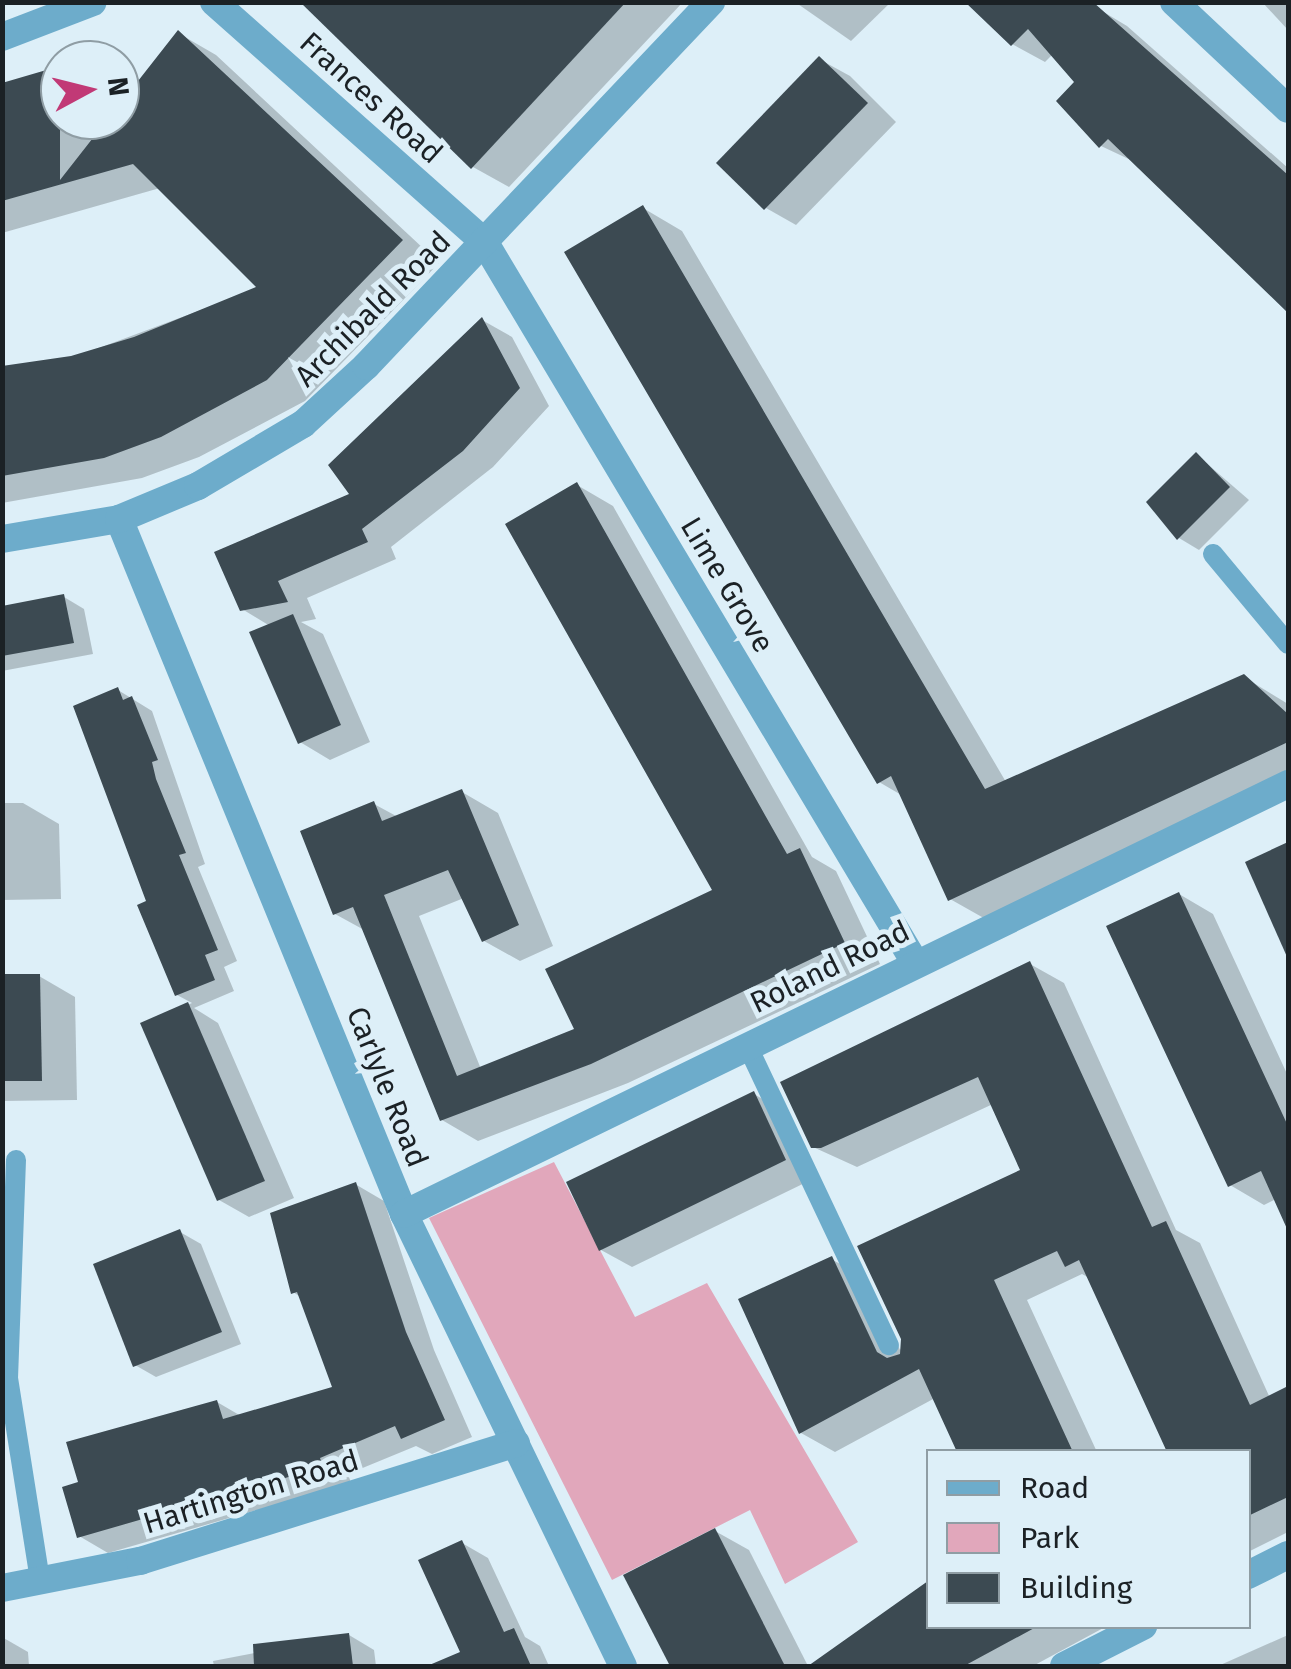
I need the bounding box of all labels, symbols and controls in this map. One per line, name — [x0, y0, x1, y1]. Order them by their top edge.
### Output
street label: Frances Road — [292, 25, 450, 171]
north arrow — [40, 40, 140, 140]
text: N — [101, 75, 136, 98]
street label: Archibald Road — [288, 224, 458, 394]
street label: Lime Grove — [673, 511, 781, 659]
street label: Roland Road — [744, 913, 916, 1021]
street label: Carlyle Road — [339, 1002, 435, 1172]
street label: Hartington Road — [139, 1442, 363, 1542]
legend — [926, 1449, 1251, 1629]
text: Road — [1020, 1470, 1089, 1506]
text: Park — [1020, 1520, 1079, 1556]
text: Building — [1020, 1570, 1132, 1606]

